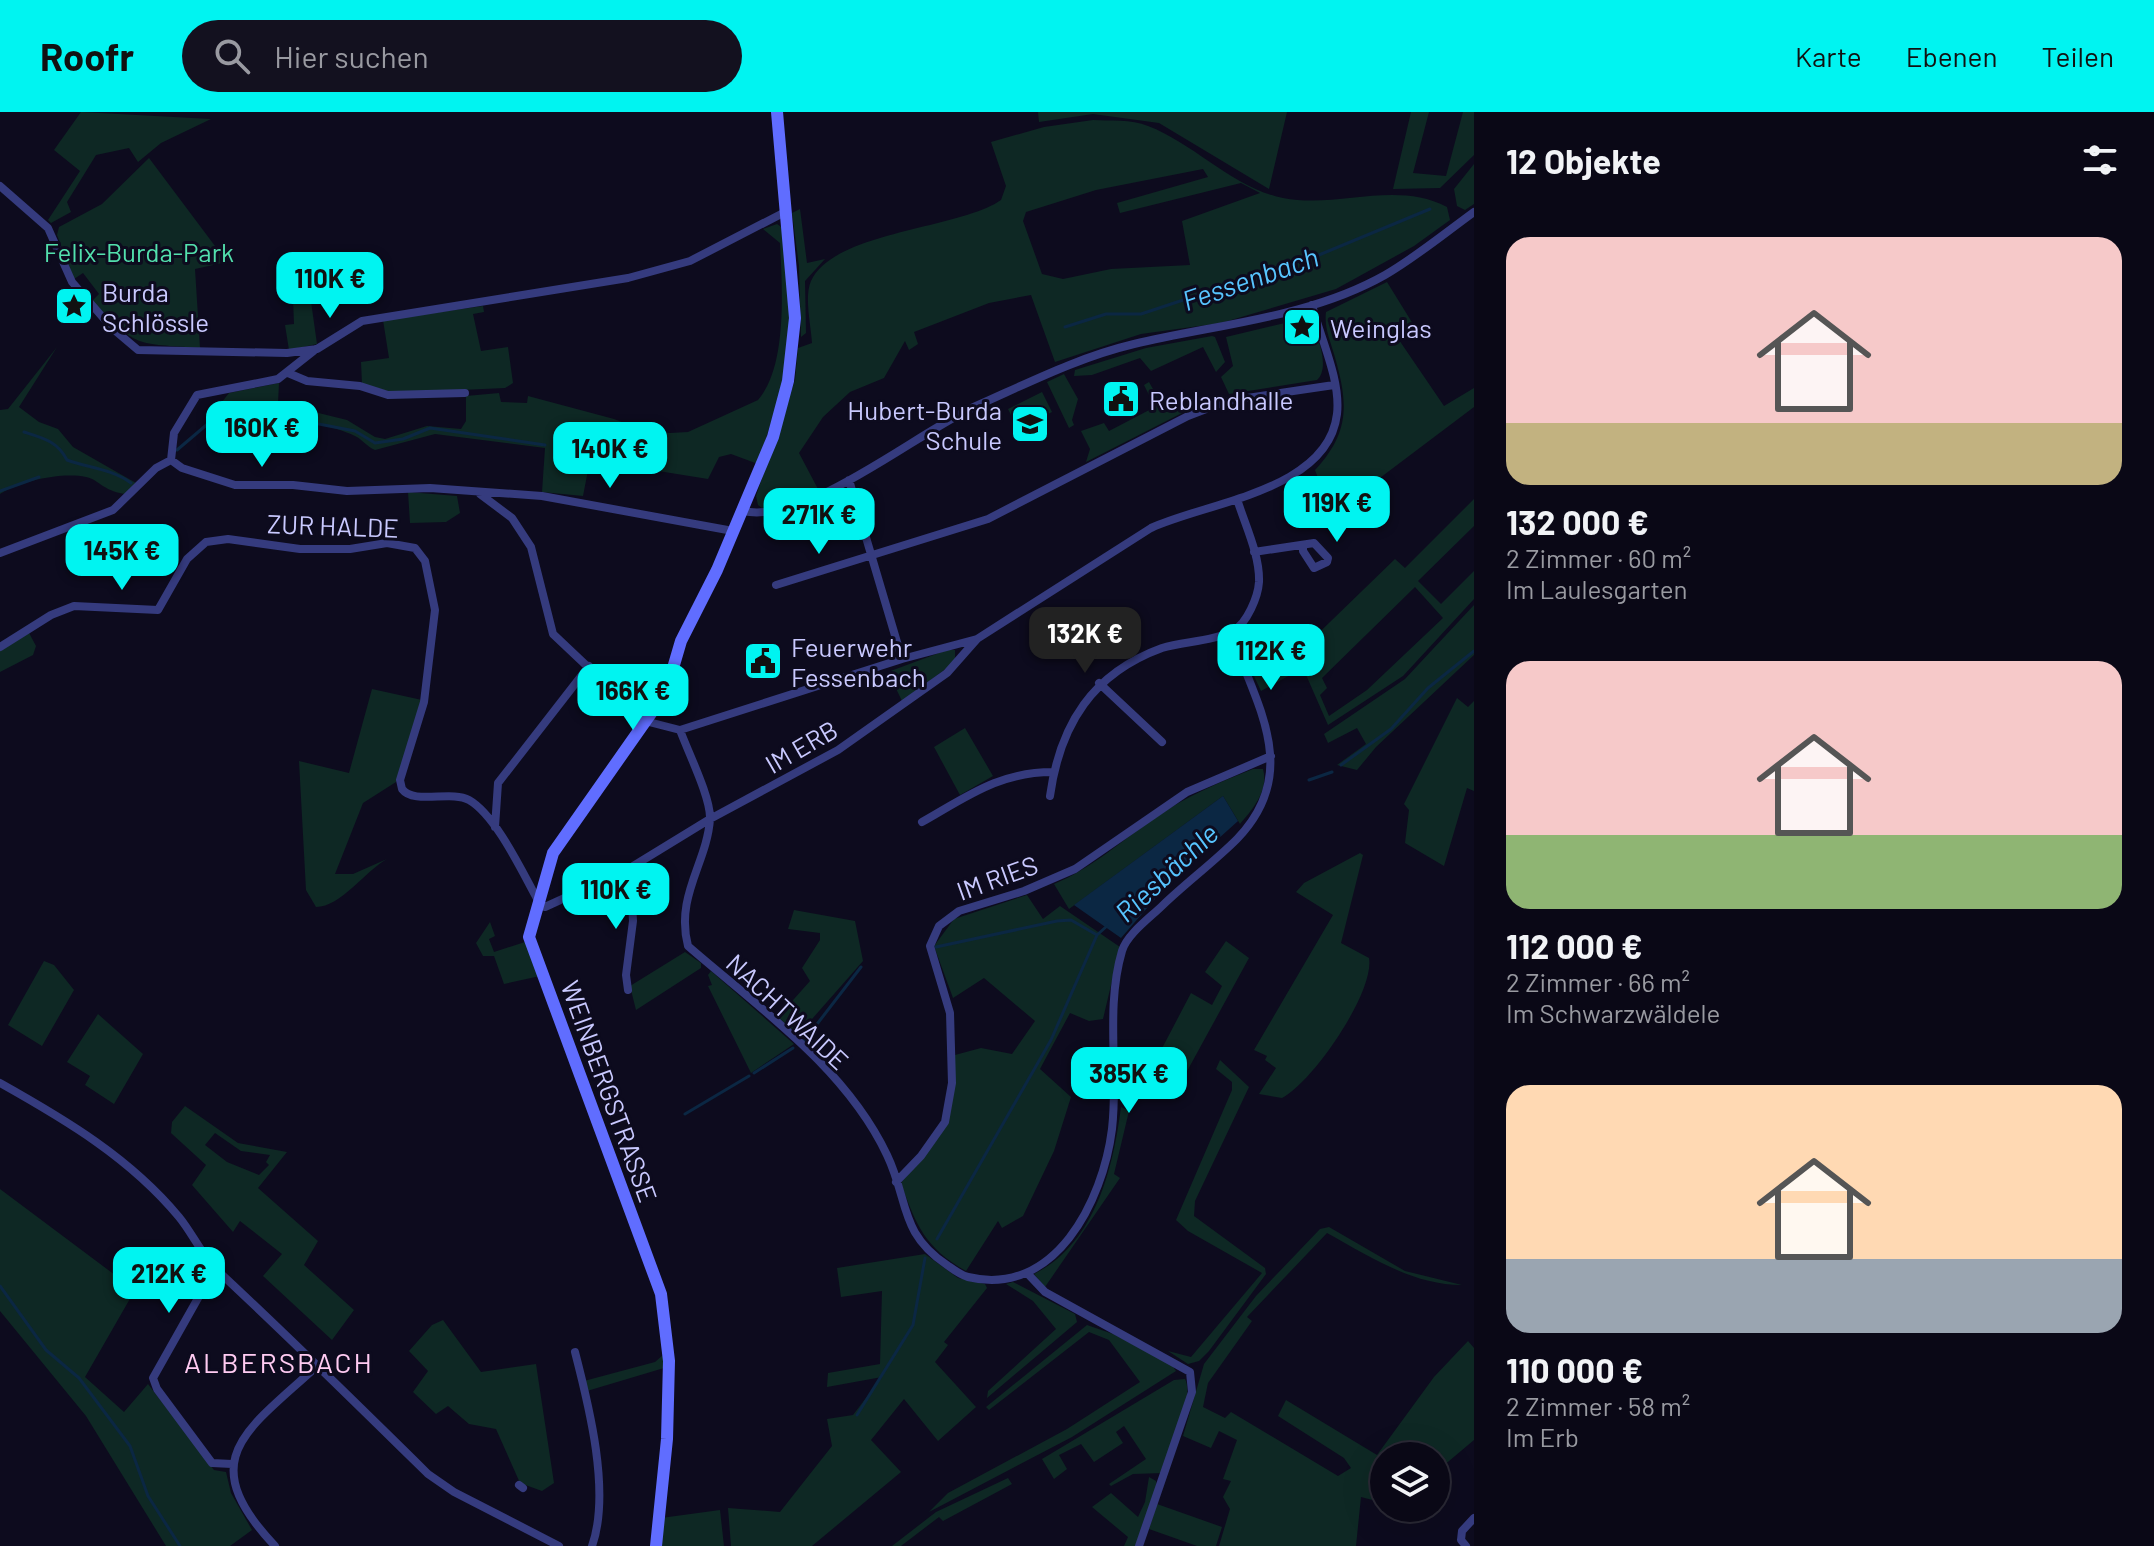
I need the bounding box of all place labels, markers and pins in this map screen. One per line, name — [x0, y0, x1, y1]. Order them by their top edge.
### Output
pin: 110K € — [265, 252, 395, 320]
place label: Burda Schlössle — [102, 276, 209, 337]
place icon: Burda Schlössle — [53, 285, 95, 327]
place icon: Weinglas — [1281, 306, 1323, 348]
place label: Weinglas — [1330, 312, 1432, 343]
public building icon: Reblandhalle — [1100, 378, 1142, 420]
place label: Reblandhalle — [1149, 384, 1293, 415]
place label: Hubert-Burda Schule — [847, 394, 1002, 455]
pin: 160K € — [197, 401, 327, 469]
school or university icon: Hubert-Burda Schule — [1009, 403, 1051, 445]
pin: 140K € — [545, 422, 675, 490]
pin: 119K € — [1272, 476, 1402, 544]
pin: 271K € — [754, 488, 884, 556]
pin: 145K € — [57, 524, 187, 592]
pin: 132K € — [1020, 607, 1150, 675]
pin: 112K € — [1206, 624, 1336, 692]
place label: Feuerwehr Fessenbach — [791, 631, 926, 692]
public building icon: Feuerwehr Fessenbach — [742, 640, 784, 682]
pin: 166K € — [568, 664, 698, 732]
pin: 110K € — [551, 863, 681, 931]
pin: 385K € — [1064, 1047, 1194, 1115]
pin: 212K € — [104, 1247, 234, 1315]

